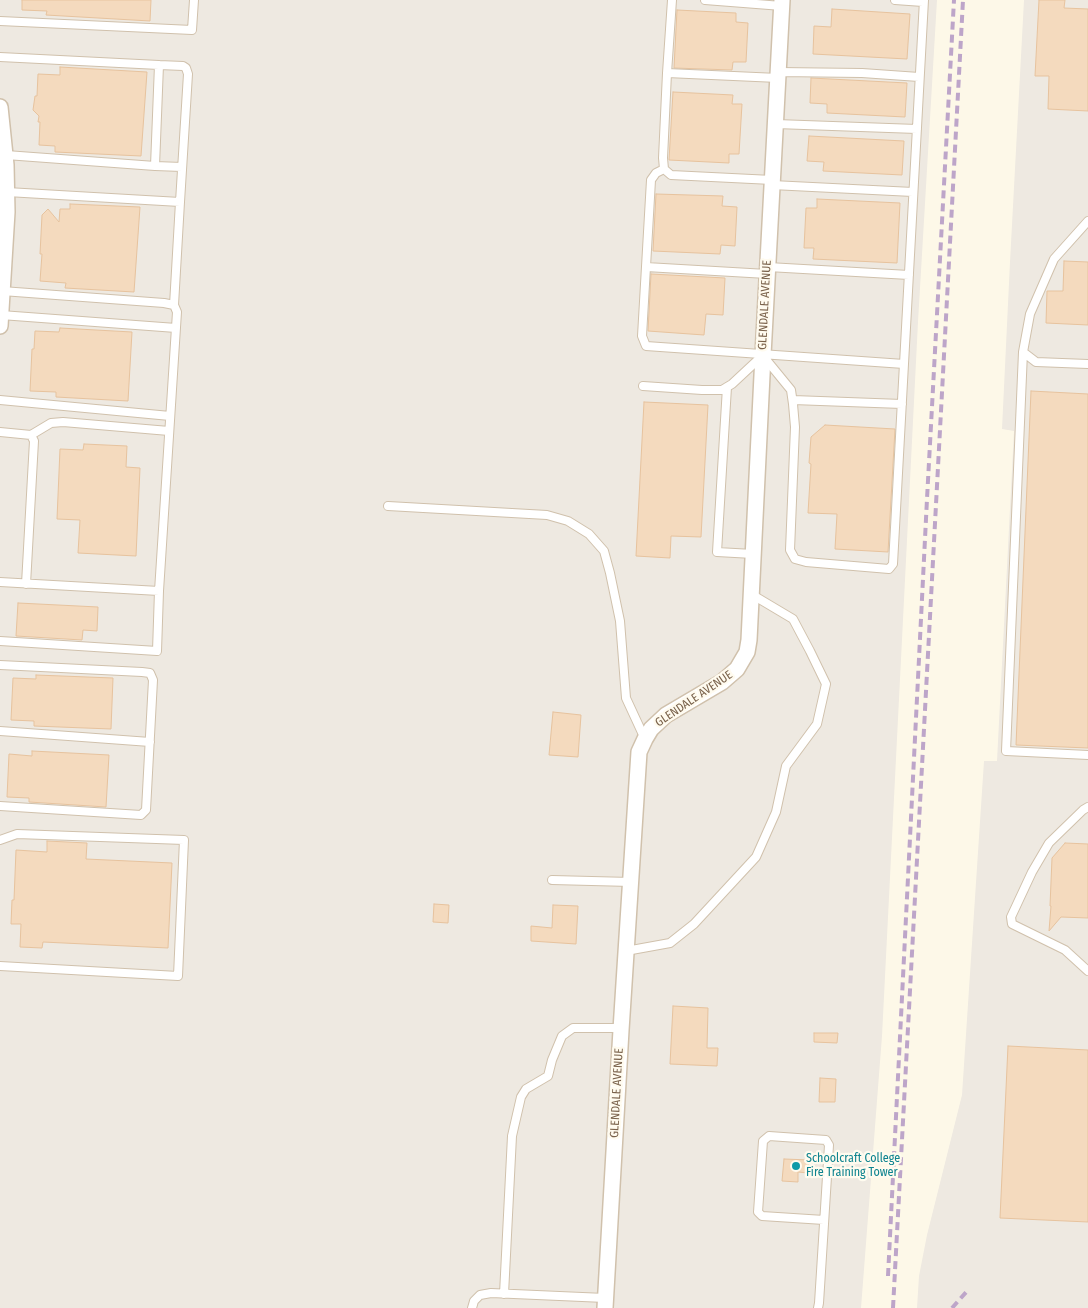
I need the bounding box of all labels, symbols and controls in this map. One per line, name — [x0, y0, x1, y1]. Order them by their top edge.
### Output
street label: GLENDALE AVENUE — [755, 260, 775, 350]
street label: GLENDALE AVENUE — [653, 668, 735, 730]
street label: GLENDALE AVENUE — [607, 1048, 627, 1138]
place label: Schoolcraft College Fire Training Tower — [806, 1152, 900, 1180]
marker: Schoolcraft College Fire Training Tower — [790, 1160, 802, 1172]

